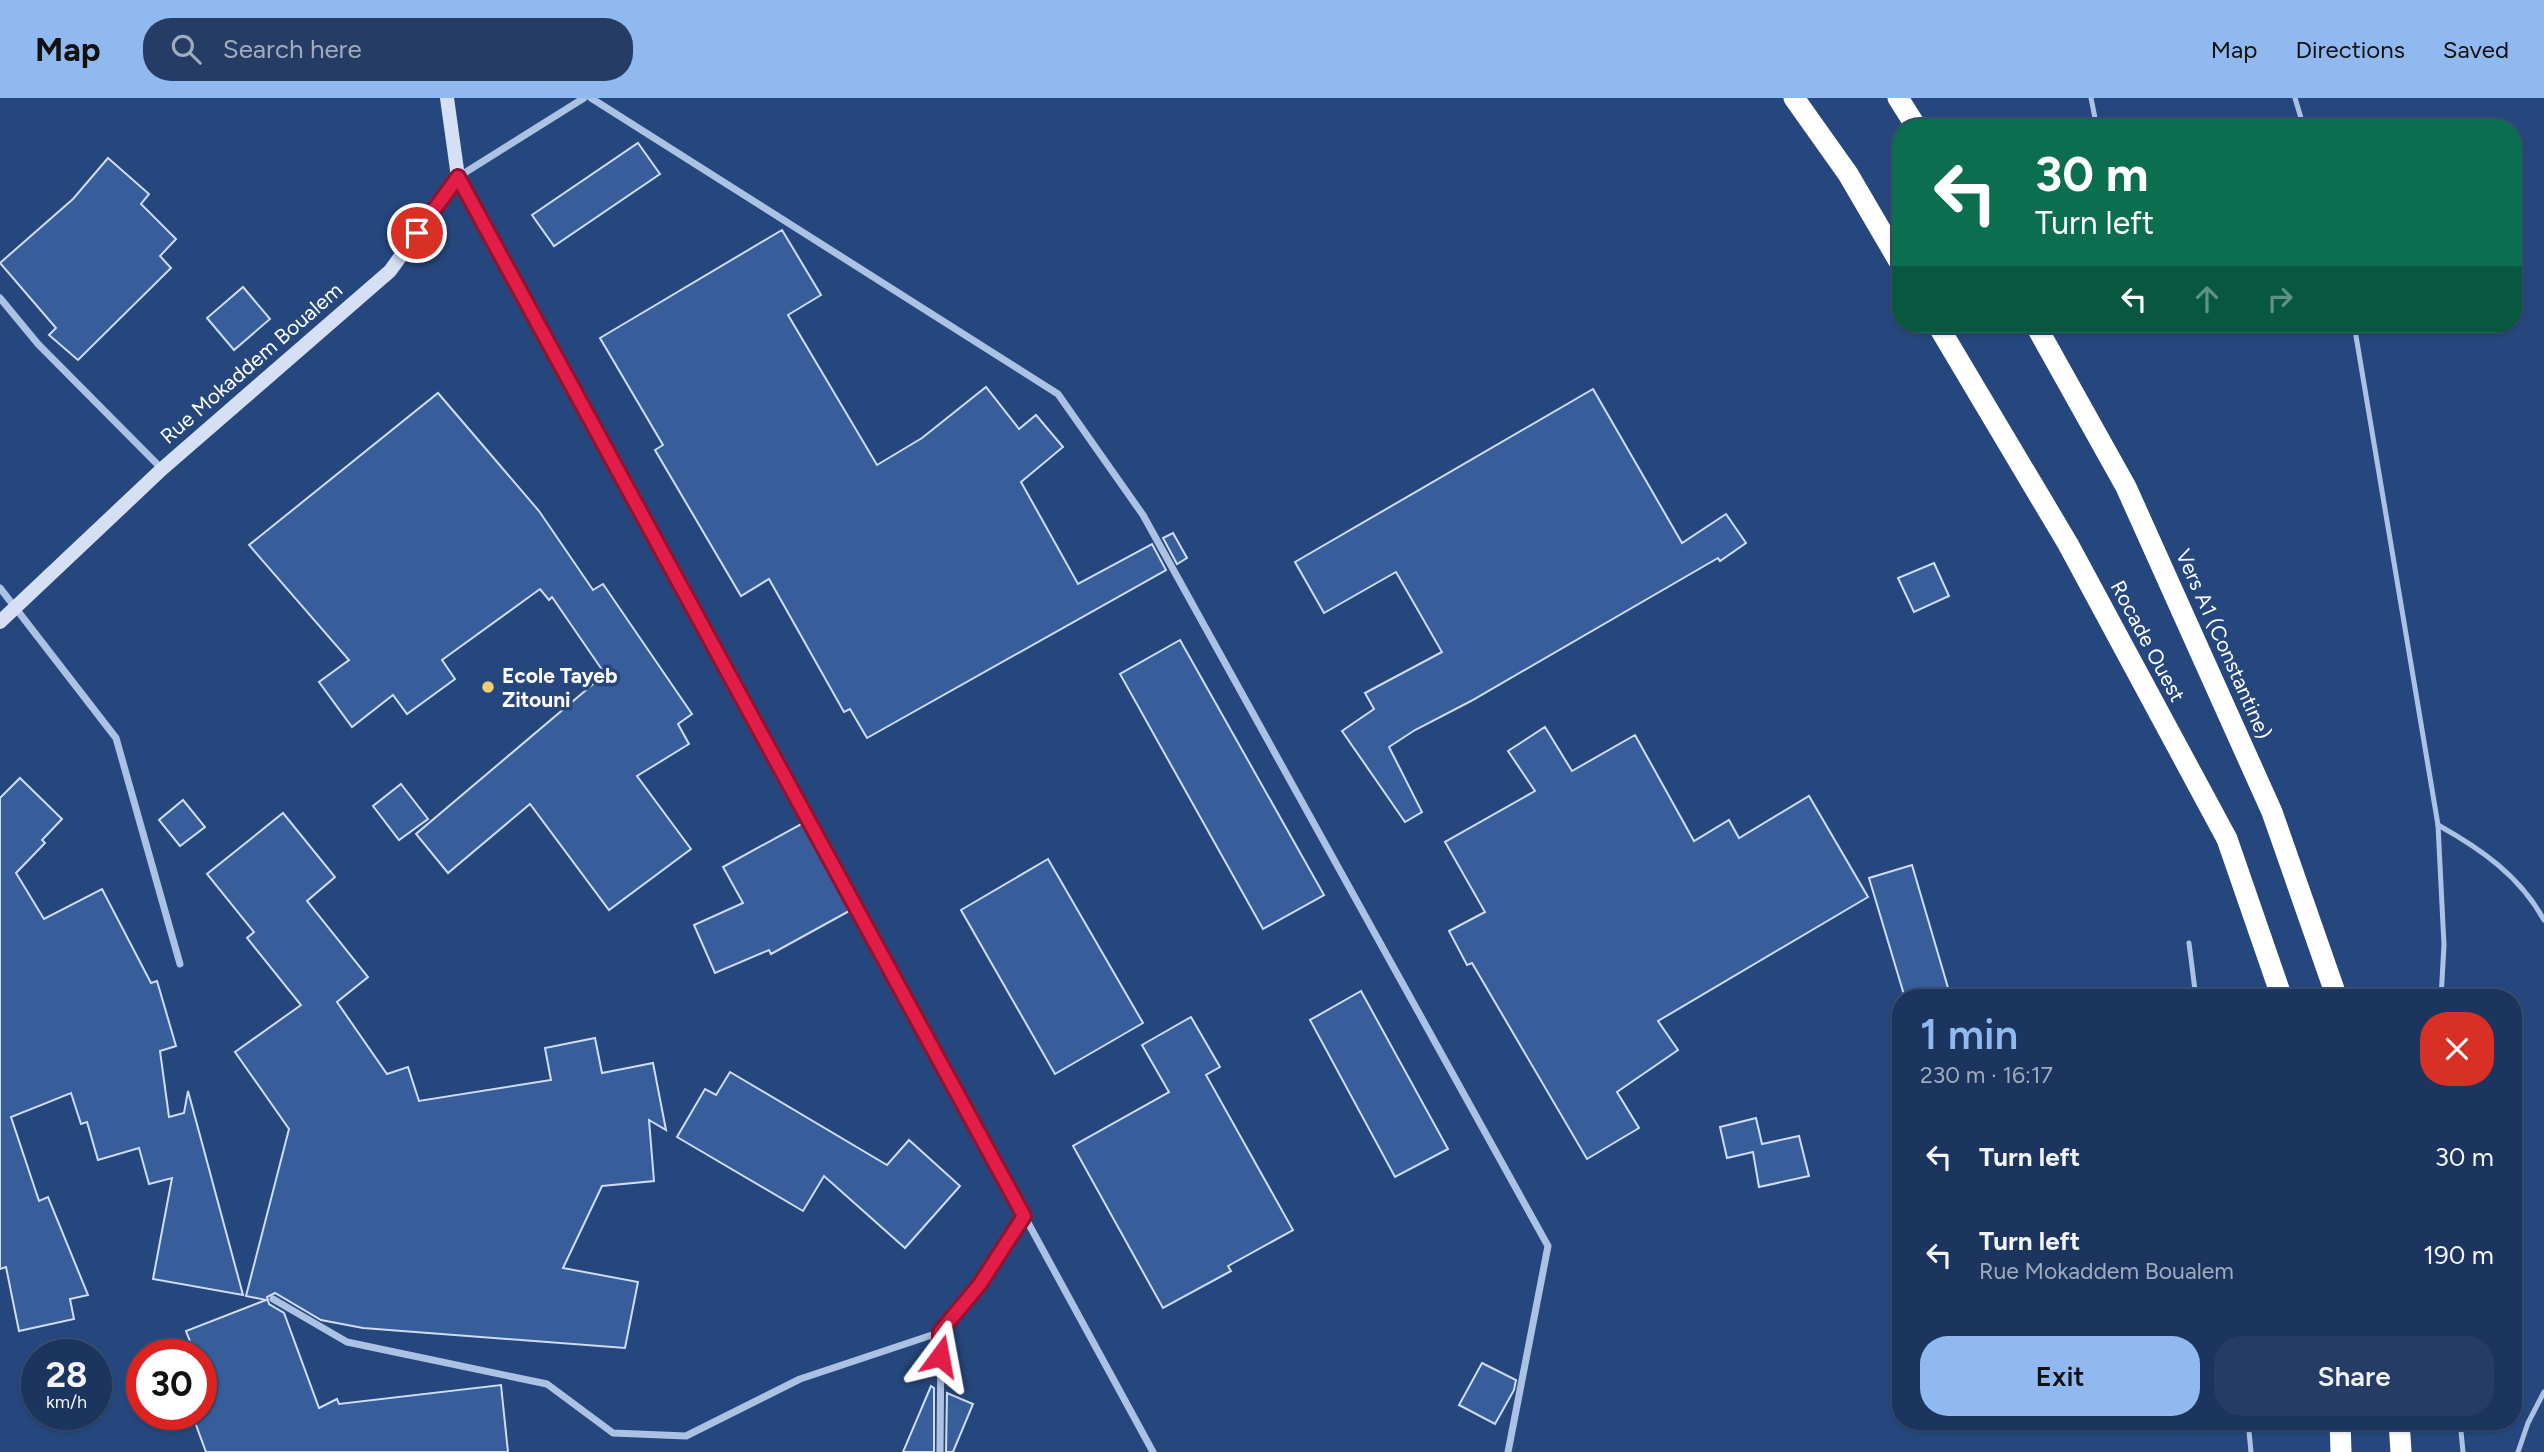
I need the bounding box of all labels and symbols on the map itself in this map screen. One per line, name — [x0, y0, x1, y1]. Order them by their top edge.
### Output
pin — [387, 203, 447, 263]
street label: Rue Mokaddem Boualem — [155, 277, 347, 449]
street label: Vers A1 (Constantine) — [2171, 545, 2277, 743]
street label: Rocade Ouest — [2106, 576, 2190, 706]
place label: Ecole Tayeb Zitouni — [502, 663, 618, 712]
marker: Ecole Tayeb Zitouni — [480, 679, 496, 695]
position arrow — [903, 1319, 977, 1393]
speed limit sign: 30 — [126, 1339, 217, 1430]

